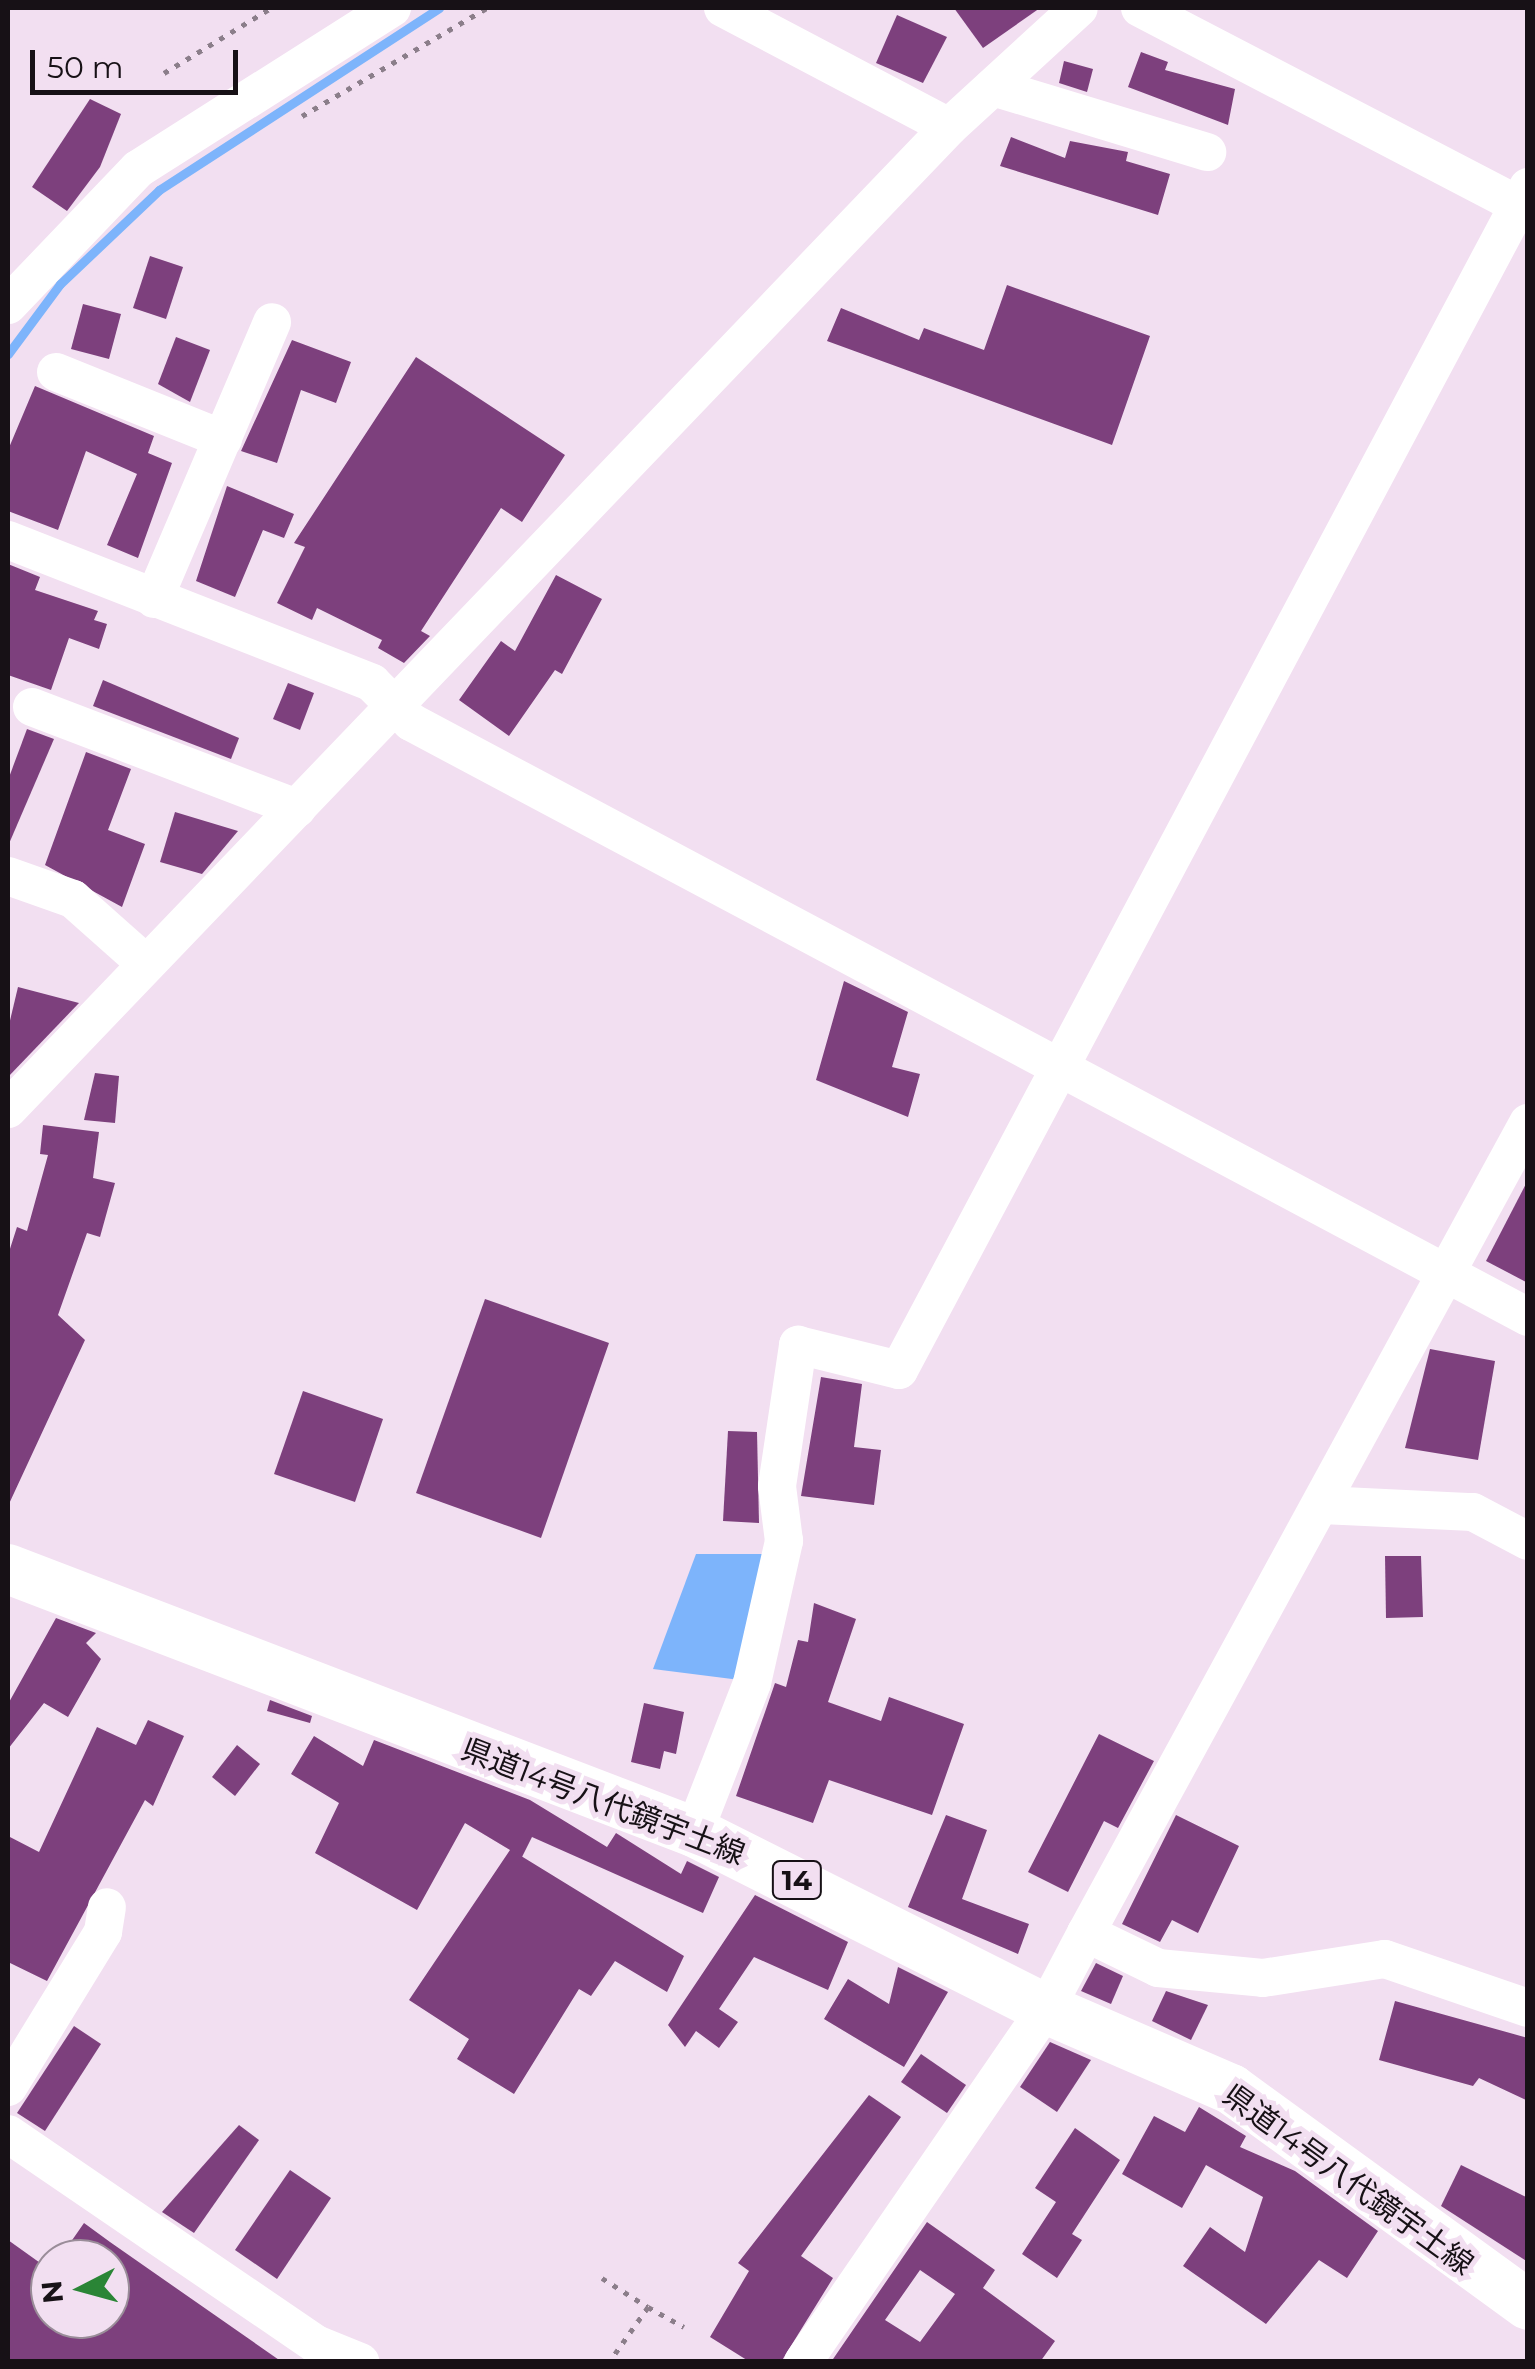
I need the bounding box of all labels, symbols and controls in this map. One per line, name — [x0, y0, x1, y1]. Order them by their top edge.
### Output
scale bar — [35, 30, 242, 92]
text: 50 m — [47, 49, 124, 86]
street label: 県道14号八代鏡宇土線 — [456, 1731, 750, 1873]
road number: 14 — [770, 1857, 824, 1903]
street label: 県道14号八代鏡宇土線 — [1216, 2077, 1480, 2283]
north arrow — [30, 2239, 130, 2339]
text: N — [34, 2279, 70, 2305]

